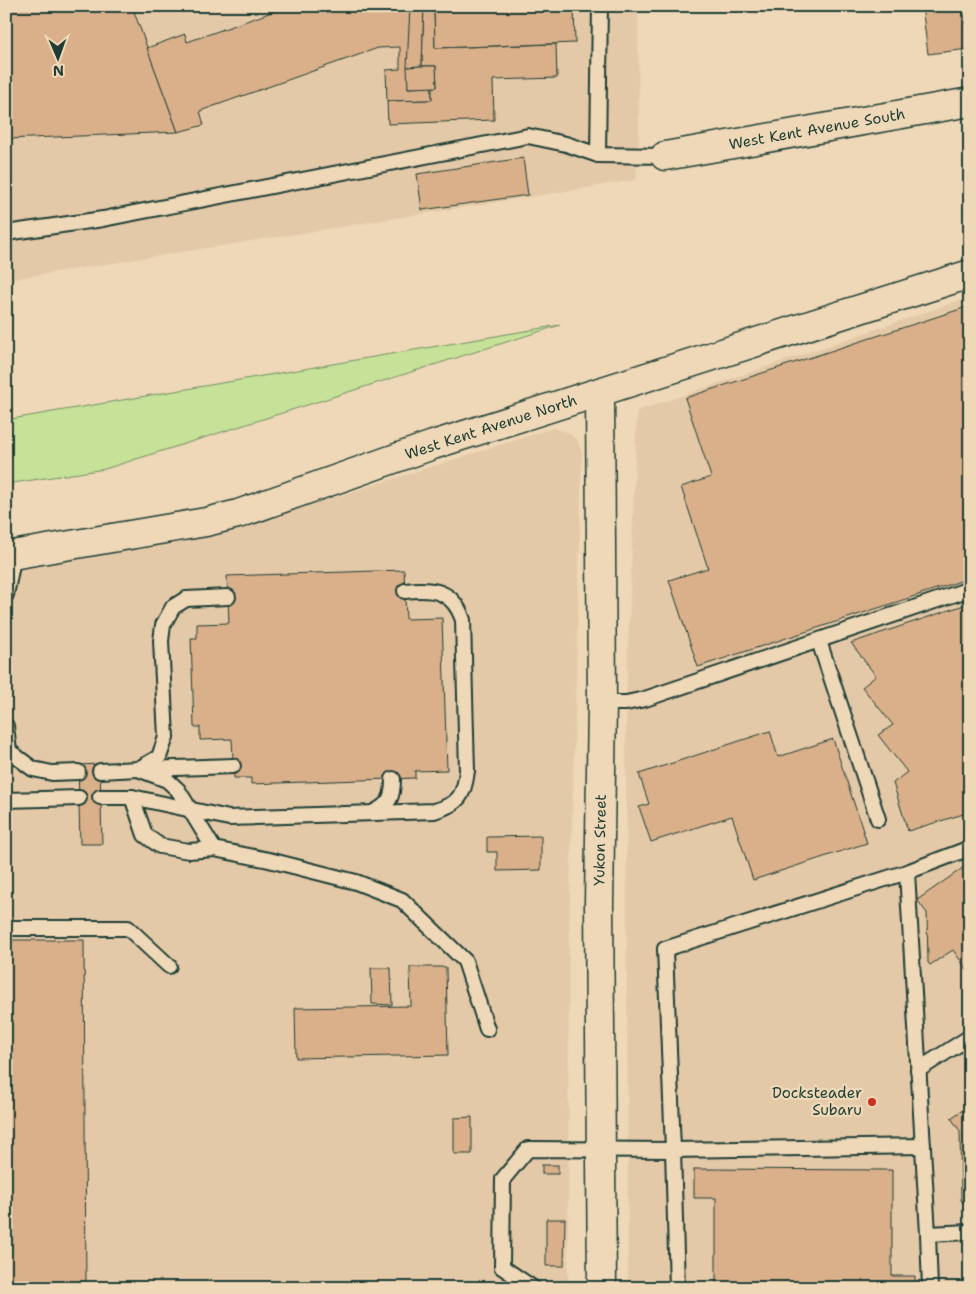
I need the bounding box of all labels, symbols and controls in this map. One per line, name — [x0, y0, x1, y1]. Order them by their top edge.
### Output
north arrow — [32, 32, 82, 82]
text: N — [53, 62, 64, 80]
street label: West Kent Avenue South — [727, 104, 907, 154]
street label: West Kent Avenue North — [402, 390, 580, 464]
street label: Yukon Street — [589, 794, 611, 886]
place label: Docksteader Subaru — [772, 1083, 862, 1120]
marker: Docksteader Subaru — [866, 1096, 878, 1108]

